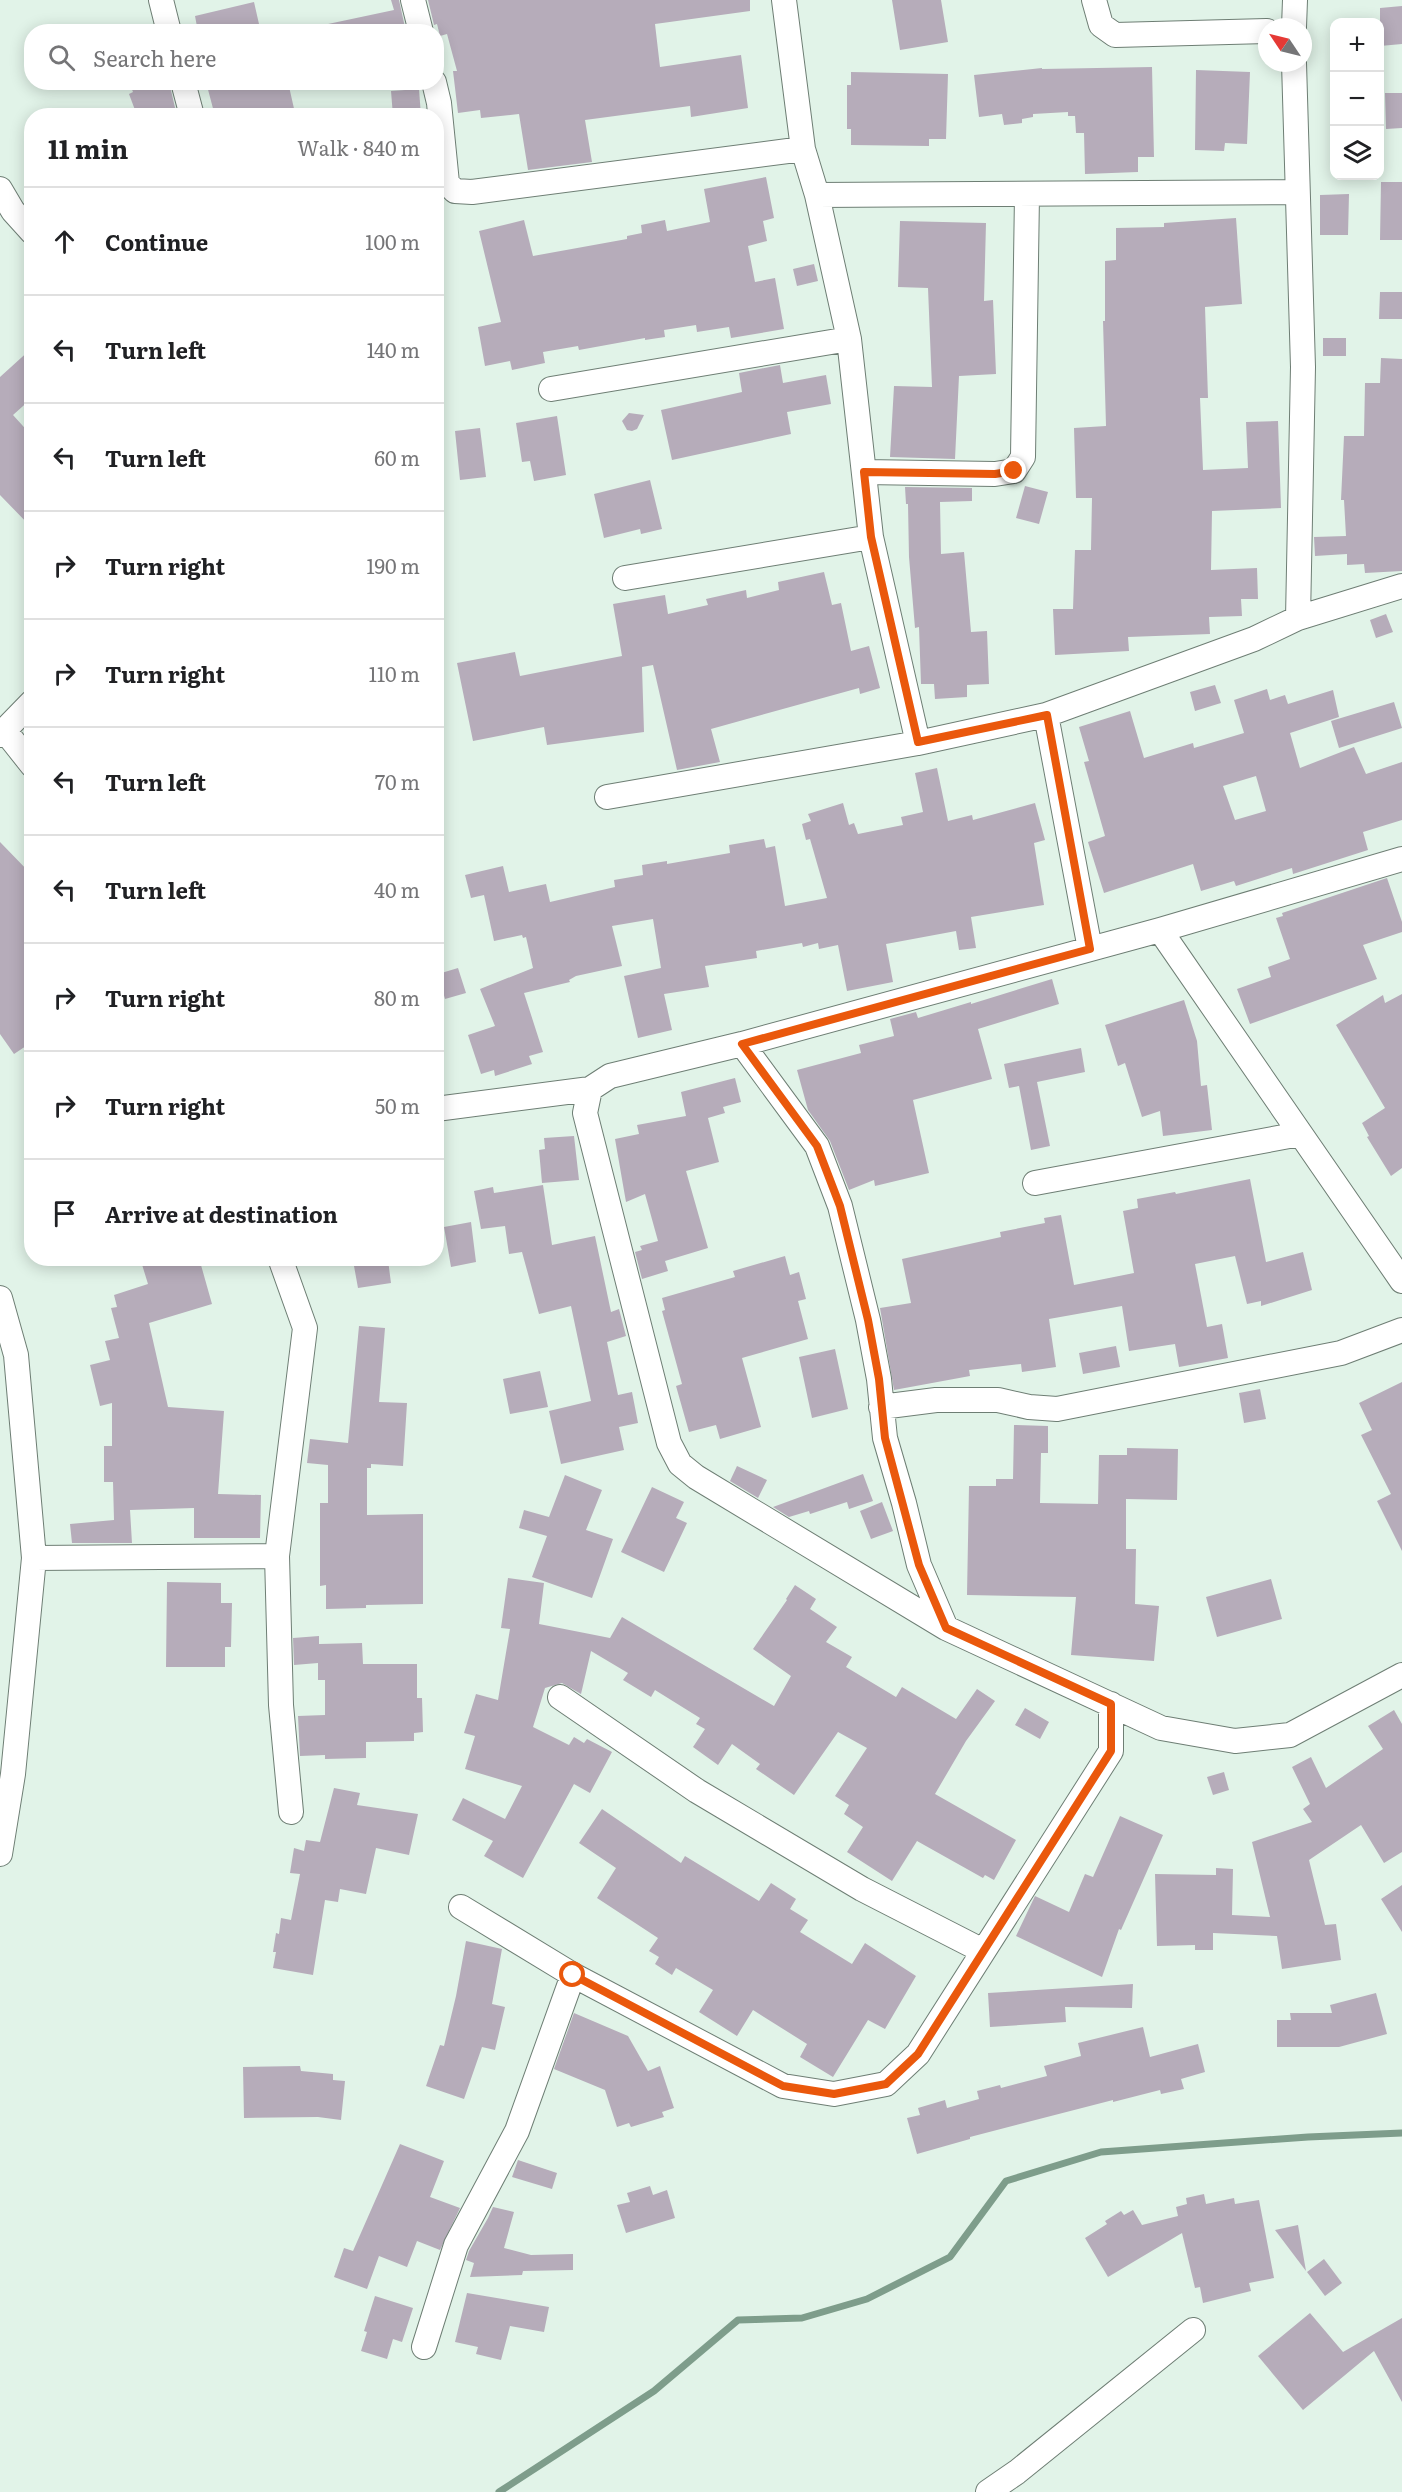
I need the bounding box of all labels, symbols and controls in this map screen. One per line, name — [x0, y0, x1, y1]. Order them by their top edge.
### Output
north arrow — [1258, 18, 1312, 72]
map controls — [1330, 18, 1384, 180]
button: + — [1330, 18, 1384, 72]
search box — [24, 24, 444, 90]
icon: search — [45, 41, 78, 74]
text: Search here — [93, 41, 216, 74]
button: − — [1330, 72, 1384, 126]
button: layers — [1330, 126, 1384, 180]
text: 11 min — [48, 128, 128, 167]
text: Walk · 840 m — [297, 132, 420, 162]
icon: ahead — [48, 225, 81, 258]
text: Continue — [105, 225, 208, 258]
text: 100 m — [365, 226, 420, 256]
icon: left — [48, 333, 81, 366]
text: Turn left — [105, 333, 206, 366]
text: 140 m — [367, 334, 420, 364]
icon: left — [48, 441, 81, 474]
text: Turn left — [105, 441, 206, 474]
text: 60 m — [374, 442, 420, 472]
route end — [1000, 457, 1026, 483]
icon: right — [48, 549, 81, 582]
text: Turn right — [105, 549, 225, 582]
text: 190 m — [366, 550, 420, 580]
icon: right — [48, 657, 81, 690]
text: Turn right — [105, 657, 225, 690]
text: 110 m — [369, 658, 420, 688]
icon: left — [48, 765, 81, 798]
text: Turn left — [105, 765, 206, 798]
text: 70 m — [375, 766, 420, 796]
icon: left — [48, 873, 81, 906]
text: Turn left — [105, 873, 206, 906]
text: 40 m — [374, 874, 420, 904]
icon: right — [48, 981, 81, 1014]
text: Turn right — [105, 981, 225, 1014]
text: 80 m — [374, 982, 420, 1012]
icon: right — [48, 1089, 81, 1122]
text: Turn right — [105, 1089, 225, 1122]
text: 50 m — [375, 1090, 420, 1120]
icon: arrive — [48, 1197, 81, 1230]
text: Arrive at destination — [105, 1197, 338, 1230]
route start — [559, 1961, 585, 1987]

